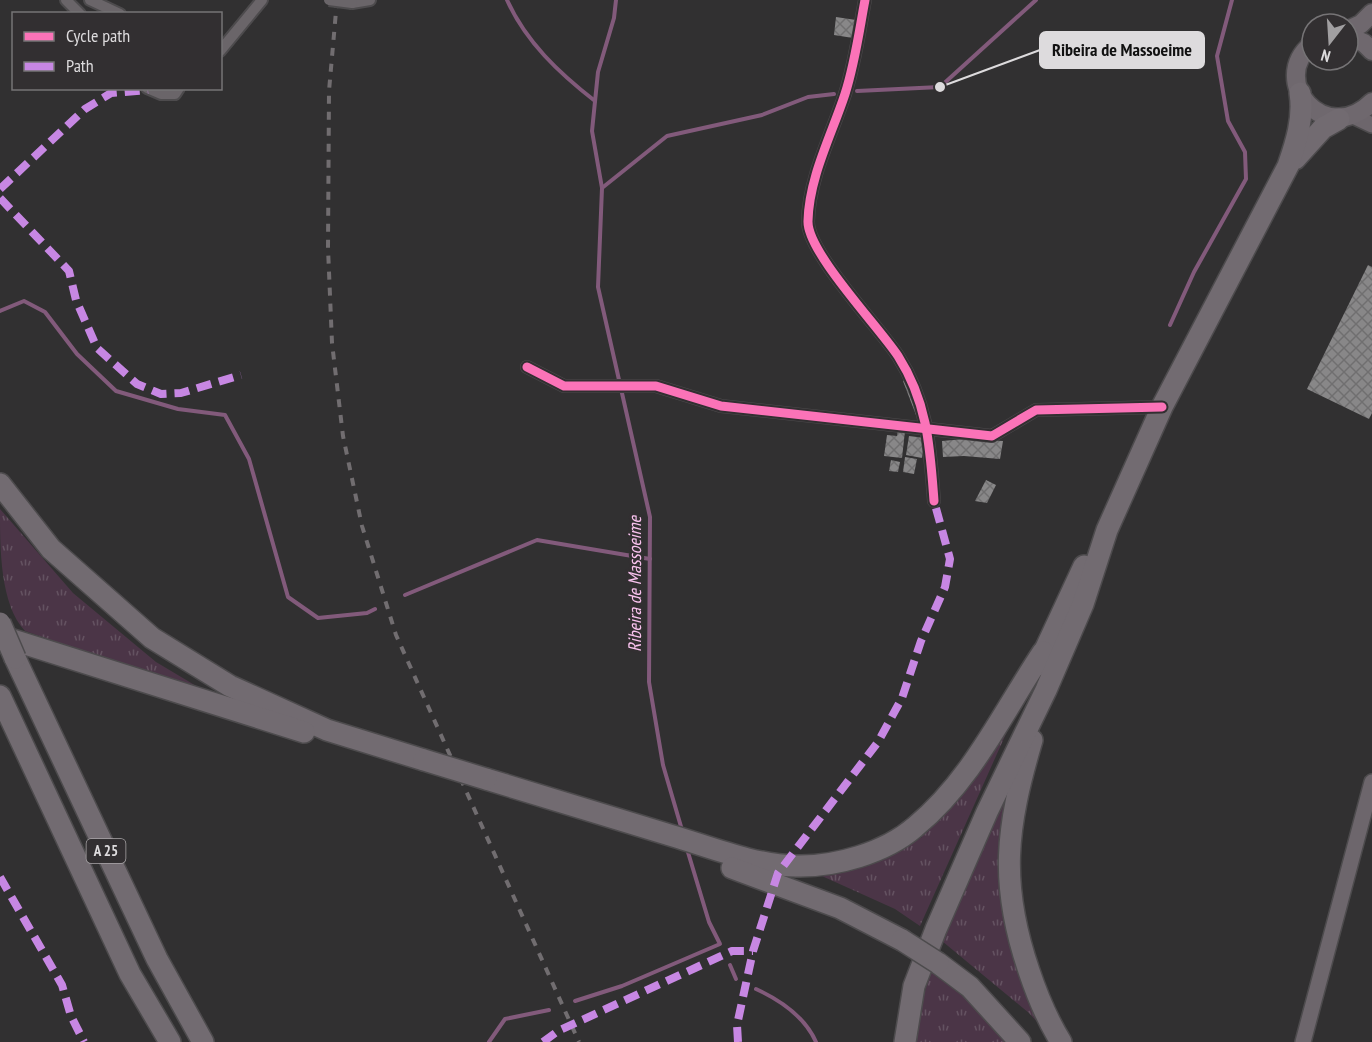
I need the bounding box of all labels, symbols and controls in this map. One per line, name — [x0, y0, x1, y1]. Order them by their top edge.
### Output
legend — [12, 12, 222, 90]
north arrow — [1300, 12, 1360, 72]
text: Cycle path — [66, 24, 130, 47]
callout: Ribeira de Massoeime — [1040, 32, 1204, 68]
text: Ribeira de Massoeime — [1052, 38, 1192, 61]
text: N — [1319, 46, 1333, 67]
text: Path — [66, 54, 94, 77]
water label: Ribeira de Massoeime — [623, 515, 646, 652]
road number: A 25 — [86, 839, 126, 863]

